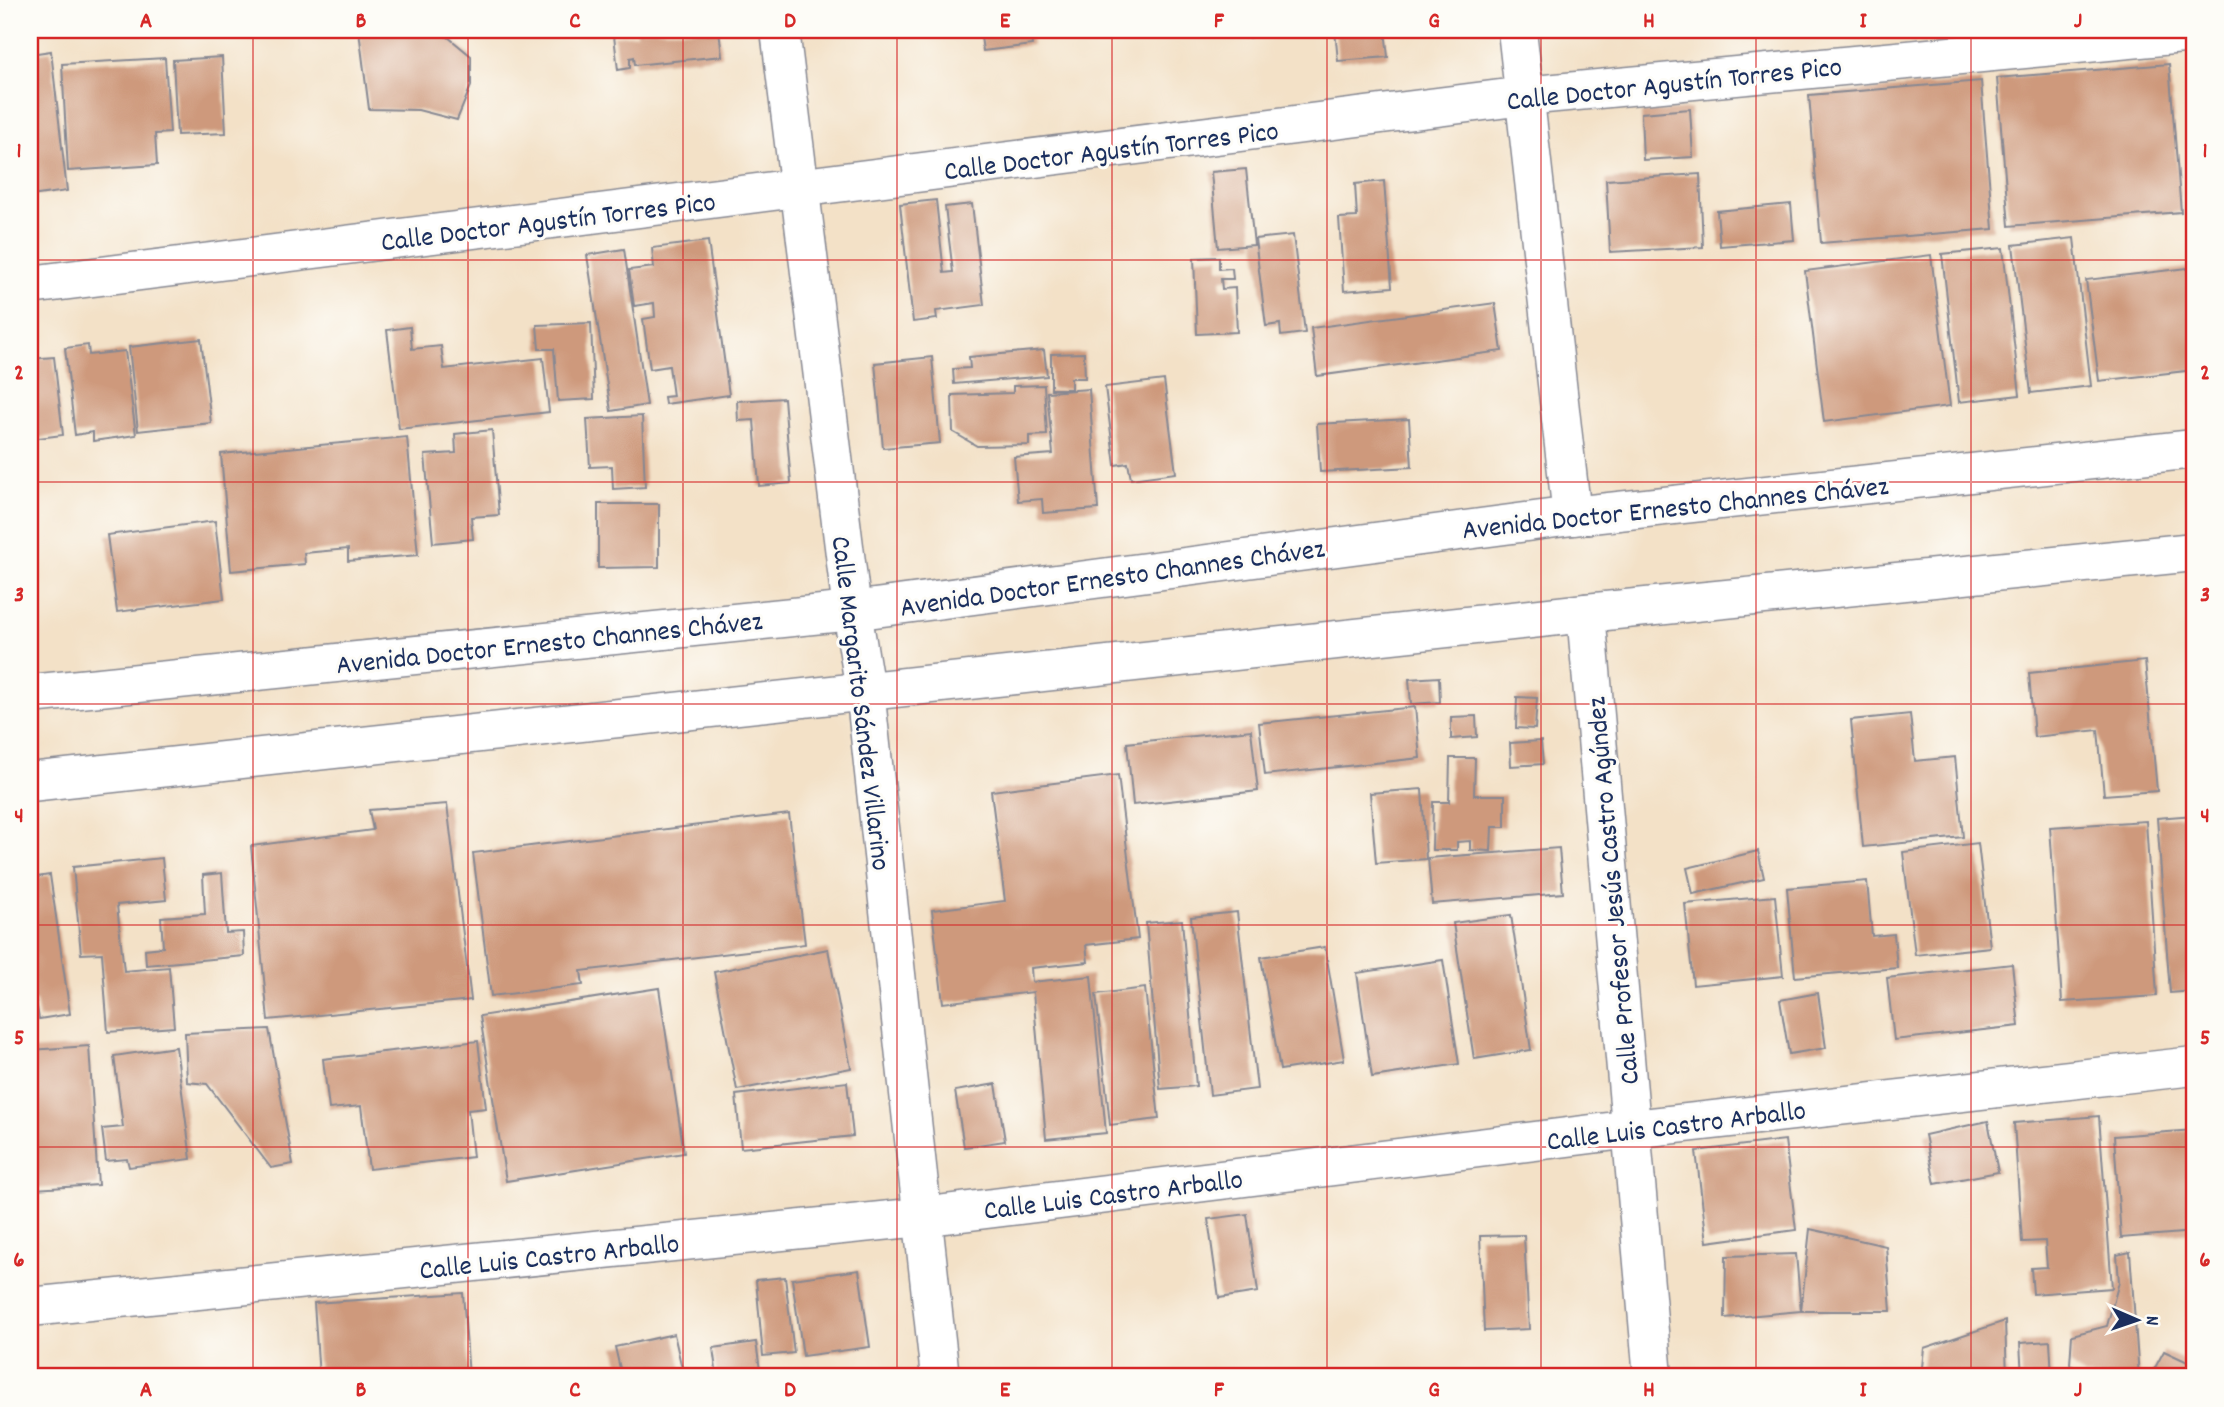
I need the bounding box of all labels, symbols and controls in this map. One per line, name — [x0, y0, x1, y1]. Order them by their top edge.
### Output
text: A — [140, 6, 152, 39]
text: B — [356, 6, 367, 39]
text: C — [569, 6, 581, 39]
text: D — [784, 6, 796, 39]
text: E — [1000, 6, 1011, 39]
text: F — [1214, 6, 1225, 39]
text: G — [1428, 6, 1440, 39]
text: H — [1643, 6, 1655, 39]
text: I — [1859, 6, 1867, 39]
text: J — [2074, 6, 2082, 39]
street label: Calle Doctor Agustín Torres Pico — [1505, 49, 1844, 124]
street label: Calle Doctor Agustín Torres Pico — [942, 114, 1281, 194]
text: 1 — [16, 136, 22, 169]
text: 1 — [2202, 136, 2208, 169]
street label: Calle Doctor Agustín Torres Pico — [379, 185, 718, 265]
text: 2 — [14, 358, 24, 391]
text: 2 — [2200, 358, 2210, 391]
street label: Avenida Doctor Ernesto Channes Chávez — [1460, 469, 1891, 553]
street label: Avenida Doctor Ernesto Channes Chávez — [898, 531, 1328, 631]
street label: Calle Margarito Sández Villarino — [818, 534, 898, 873]
text: 3 — [14, 580, 24, 613]
text: 3 — [2200, 580, 2210, 613]
street label: Avenida Doctor Ernesto Channes Chávez — [334, 604, 765, 688]
street label: Calle Profesor Jesús Castro Agúndez — [1579, 695, 1653, 1086]
text: 4 — [14, 801, 24, 834]
text: 4 — [2200, 801, 2210, 834]
text: 5 — [14, 1023, 24, 1056]
text: 5 — [2200, 1023, 2210, 1056]
street label: Calle Luis Castro Arballo — [1545, 1093, 1809, 1165]
street label: Calle Luis Castro Arballo — [982, 1162, 1246, 1234]
street label: Calle Luis Castro Arballo — [418, 1226, 681, 1294]
text: 6 — [13, 1245, 25, 1278]
text: 6 — [2199, 1245, 2211, 1278]
north arrow — [2102, 1284, 2172, 1354]
text: N — [2137, 1315, 2164, 1326]
text: A — [140, 1375, 152, 1407]
text: B — [356, 1375, 367, 1407]
text: C — [569, 1375, 581, 1407]
text: D — [784, 1375, 796, 1407]
text: E — [1000, 1375, 1011, 1407]
text: F — [1214, 1375, 1225, 1407]
text: G — [1428, 1375, 1440, 1407]
text: H — [1643, 1375, 1655, 1407]
text: I — [1859, 1375, 1867, 1407]
text: J — [2074, 1375, 2082, 1407]

